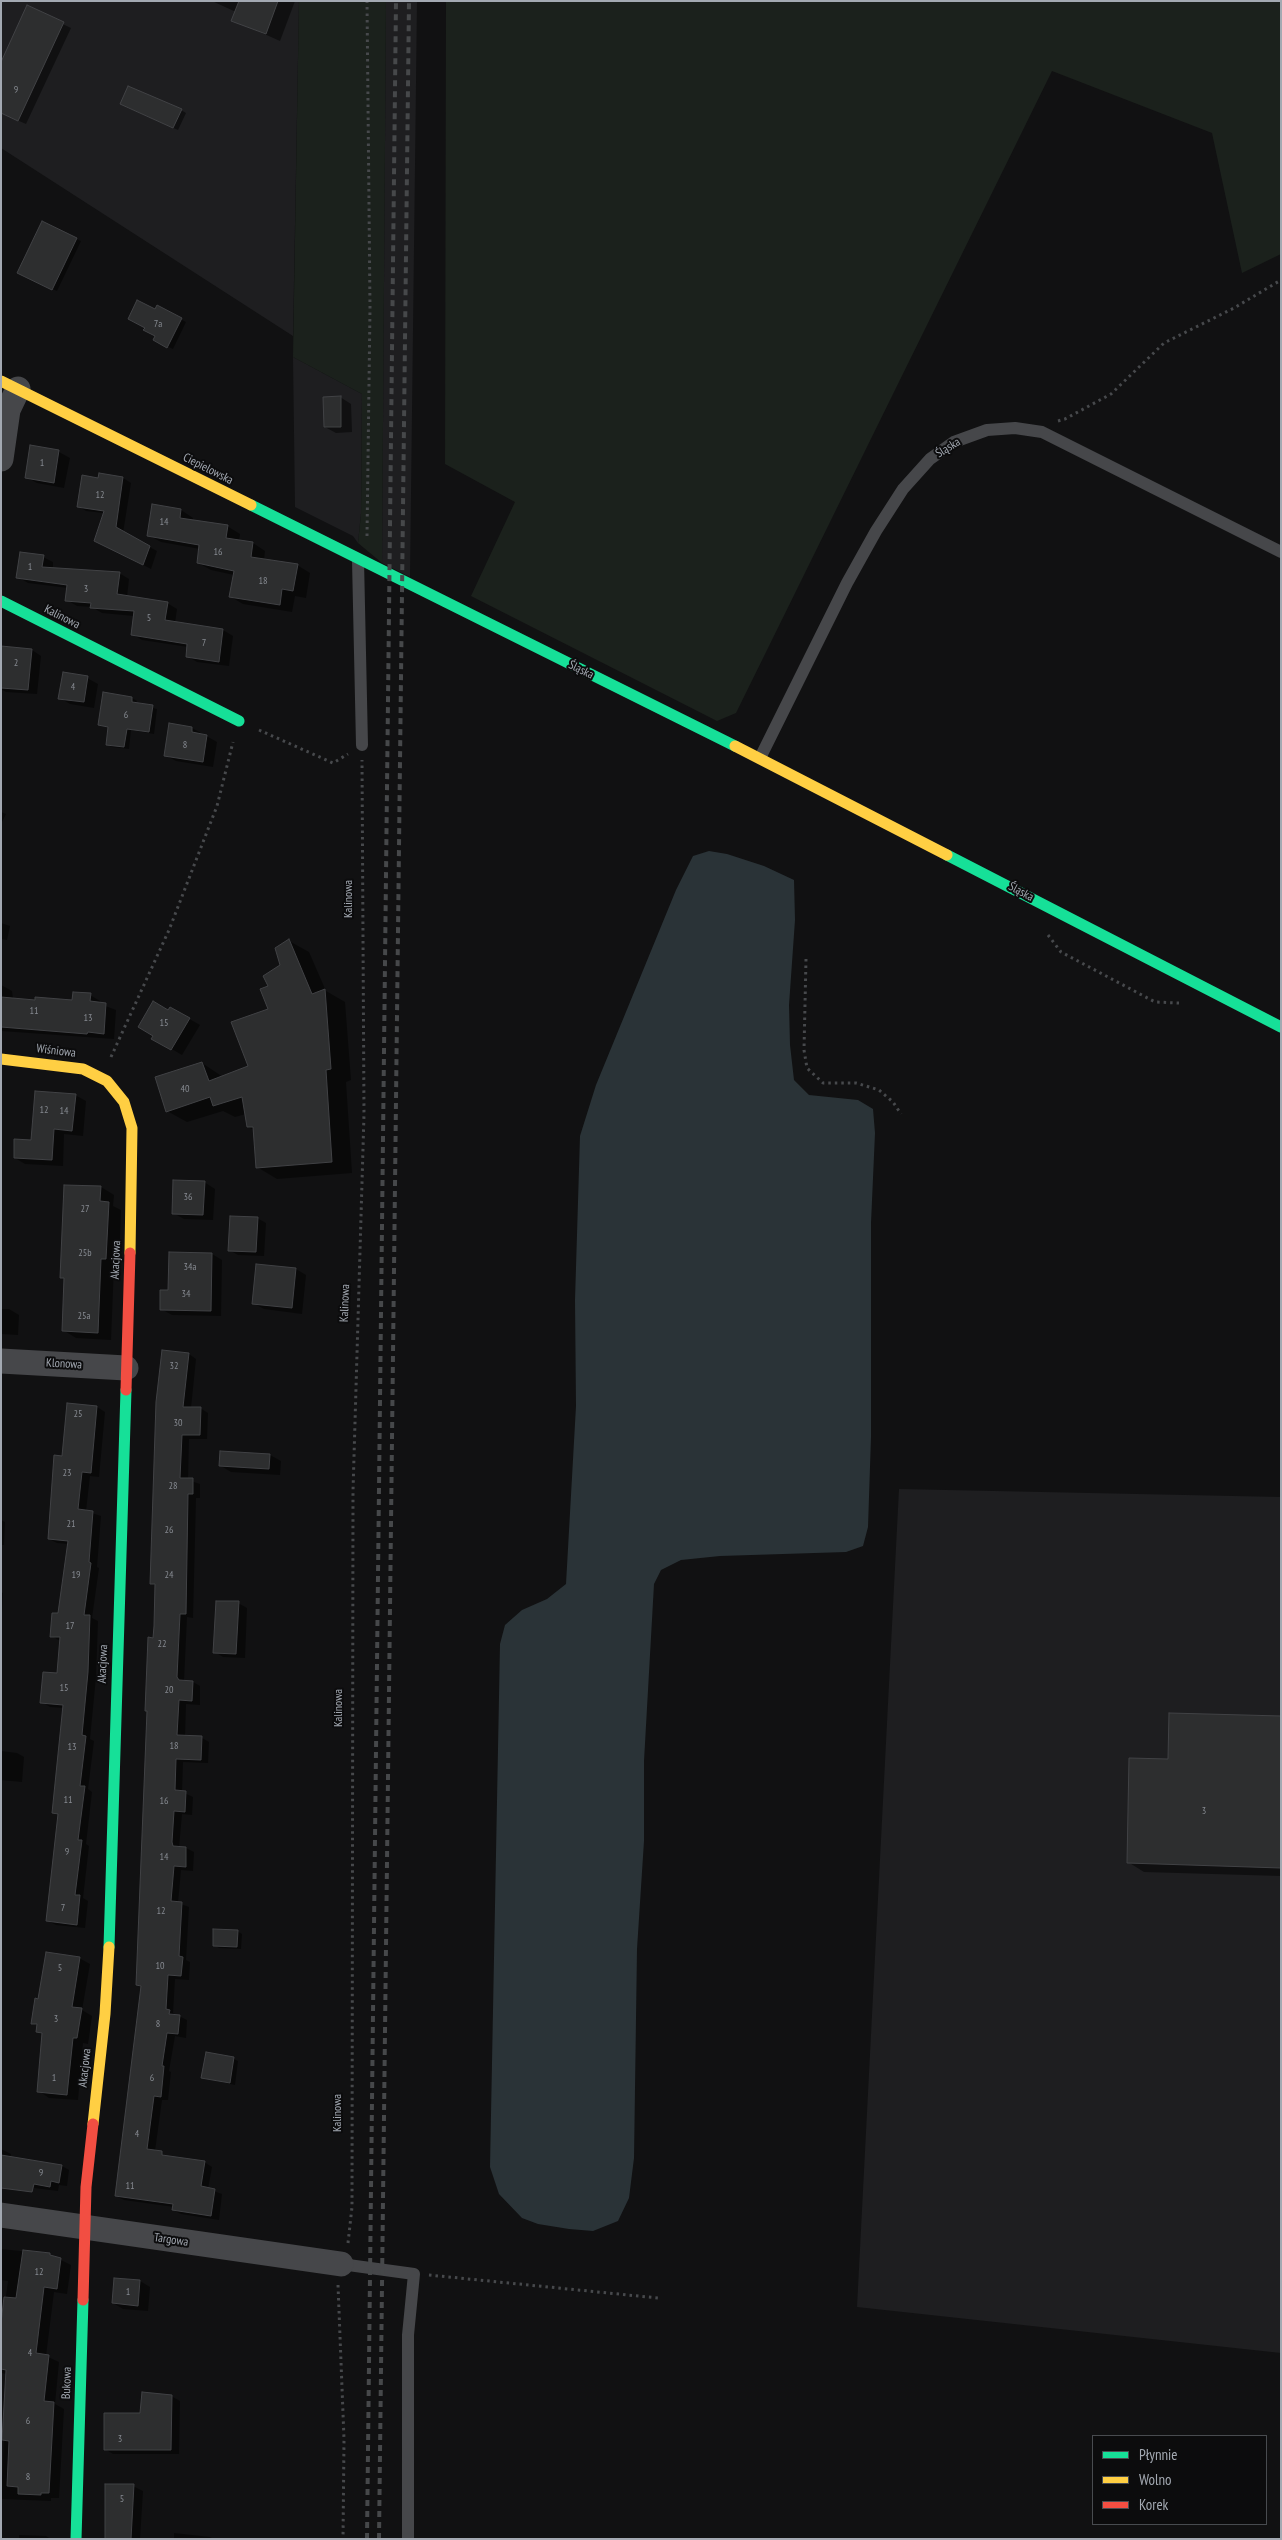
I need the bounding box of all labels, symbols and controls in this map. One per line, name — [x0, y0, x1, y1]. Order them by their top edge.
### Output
house number: 9 — [14, 84, 18, 96]
house number: 7a — [154, 318, 162, 330]
street label: Śląska — [933, 435, 963, 461]
street label: Ciepielowska — [181, 450, 235, 488]
house number: 1 — [40, 457, 44, 469]
house number: 12 — [96, 489, 104, 501]
house number: 14 — [160, 516, 168, 528]
house number: 16 — [214, 546, 222, 558]
house number: 1 — [28, 561, 32, 573]
house number: 18 — [259, 575, 267, 587]
house number: 3 — [84, 583, 88, 595]
street label: Kalinowa — [42, 602, 82, 632]
house number: 5 — [147, 612, 151, 624]
house number: 7 — [202, 637, 206, 649]
house number: 2 — [14, 657, 18, 669]
street label: Śląska — [566, 658, 596, 682]
house number: 4 — [71, 681, 75, 693]
house number: 6 — [124, 709, 128, 721]
house number: 8 — [183, 739, 187, 751]
street label: Śląska — [1006, 879, 1036, 905]
street label: Kalinowa — [342, 880, 356, 918]
house number: 11 — [30, 1005, 38, 1017]
house number: 13 — [84, 1012, 92, 1024]
house number: 15 — [160, 1017, 168, 1029]
street label: Wiśniowa — [35, 1041, 77, 1061]
house number: 40 — [181, 1083, 189, 1095]
house number: 12 — [40, 1104, 48, 1116]
house number: 14 — [60, 1105, 68, 1117]
house number: 36 — [184, 1191, 192, 1203]
house number: 27 — [81, 1203, 89, 1215]
street label: Akacjowa — [108, 1240, 124, 1280]
house number: 25b — [78, 1247, 92, 1259]
house number: 34a — [184, 1261, 196, 1273]
street label: Kalinowa — [337, 1284, 353, 1322]
house number: 34 — [182, 1288, 190, 1300]
house number: 25a — [78, 1310, 90, 1322]
street label: Klonowa — [46, 1356, 82, 1372]
house number: 32 — [170, 1360, 178, 1372]
house number: 25 — [74, 1408, 82, 1420]
house number: 30 — [174, 1417, 182, 1429]
house number: 23 — [63, 1467, 71, 1479]
house number: 28 — [169, 1480, 177, 1492]
house number: 21 — [67, 1518, 75, 1530]
house number: 26 — [165, 1524, 173, 1536]
house number: 19 — [72, 1569, 80, 1581]
house number: 24 — [165, 1569, 173, 1581]
house number: 17 — [66, 1620, 74, 1632]
house number: 22 — [158, 1638, 166, 1650]
street label: Akacjowa — [95, 1644, 111, 1684]
house number: 15 — [60, 1682, 68, 1694]
house number: 20 — [165, 1684, 173, 1696]
street label: Kalinowa — [332, 1689, 346, 1727]
house number: 18 — [170, 1740, 178, 1752]
house number: 13 — [68, 1741, 76, 1753]
house number: 11 — [64, 1794, 72, 1806]
house number: 16 — [160, 1795, 168, 1807]
house number: 3 — [1202, 1805, 1206, 1817]
house number: 9 — [65, 1846, 69, 1858]
house number: 14 — [160, 1851, 168, 1863]
house number: 7 — [61, 1902, 65, 1914]
house number: 12 — [157, 1905, 165, 1917]
house number: 10 — [156, 1960, 164, 1972]
house number: 5 — [58, 1962, 62, 1974]
house number: 3 — [54, 2013, 58, 2025]
house number: 8 — [156, 2018, 160, 2030]
street label: Akacjowa — [76, 2048, 94, 2088]
house number: 1 — [52, 2072, 56, 2084]
house number: 6 — [150, 2072, 154, 2084]
street label: Kalinowa — [331, 2094, 345, 2132]
house number: 4 — [135, 2128, 139, 2140]
house number: 9 — [39, 2167, 43, 2179]
house number: 11 — [126, 2180, 134, 2192]
street label: Targowa — [153, 2230, 189, 2250]
house number: 12 — [35, 2266, 43, 2278]
house number: 1 — [126, 2286, 130, 2298]
house number: 4 — [28, 2347, 32, 2359]
street label: Bukowa — [59, 2367, 75, 2399]
house number: 6 — [26, 2415, 30, 2427]
house number: 3 — [118, 2433, 122, 2445]
legend — [1092, 2435, 1267, 2525]
text: Płynnie — [1139, 2445, 1178, 2464]
text: Wolno — [1139, 2470, 1172, 2489]
house number: 8 — [26, 2471, 30, 2483]
house number: 5 — [120, 2493, 124, 2505]
text: Korek — [1139, 2495, 1168, 2514]

